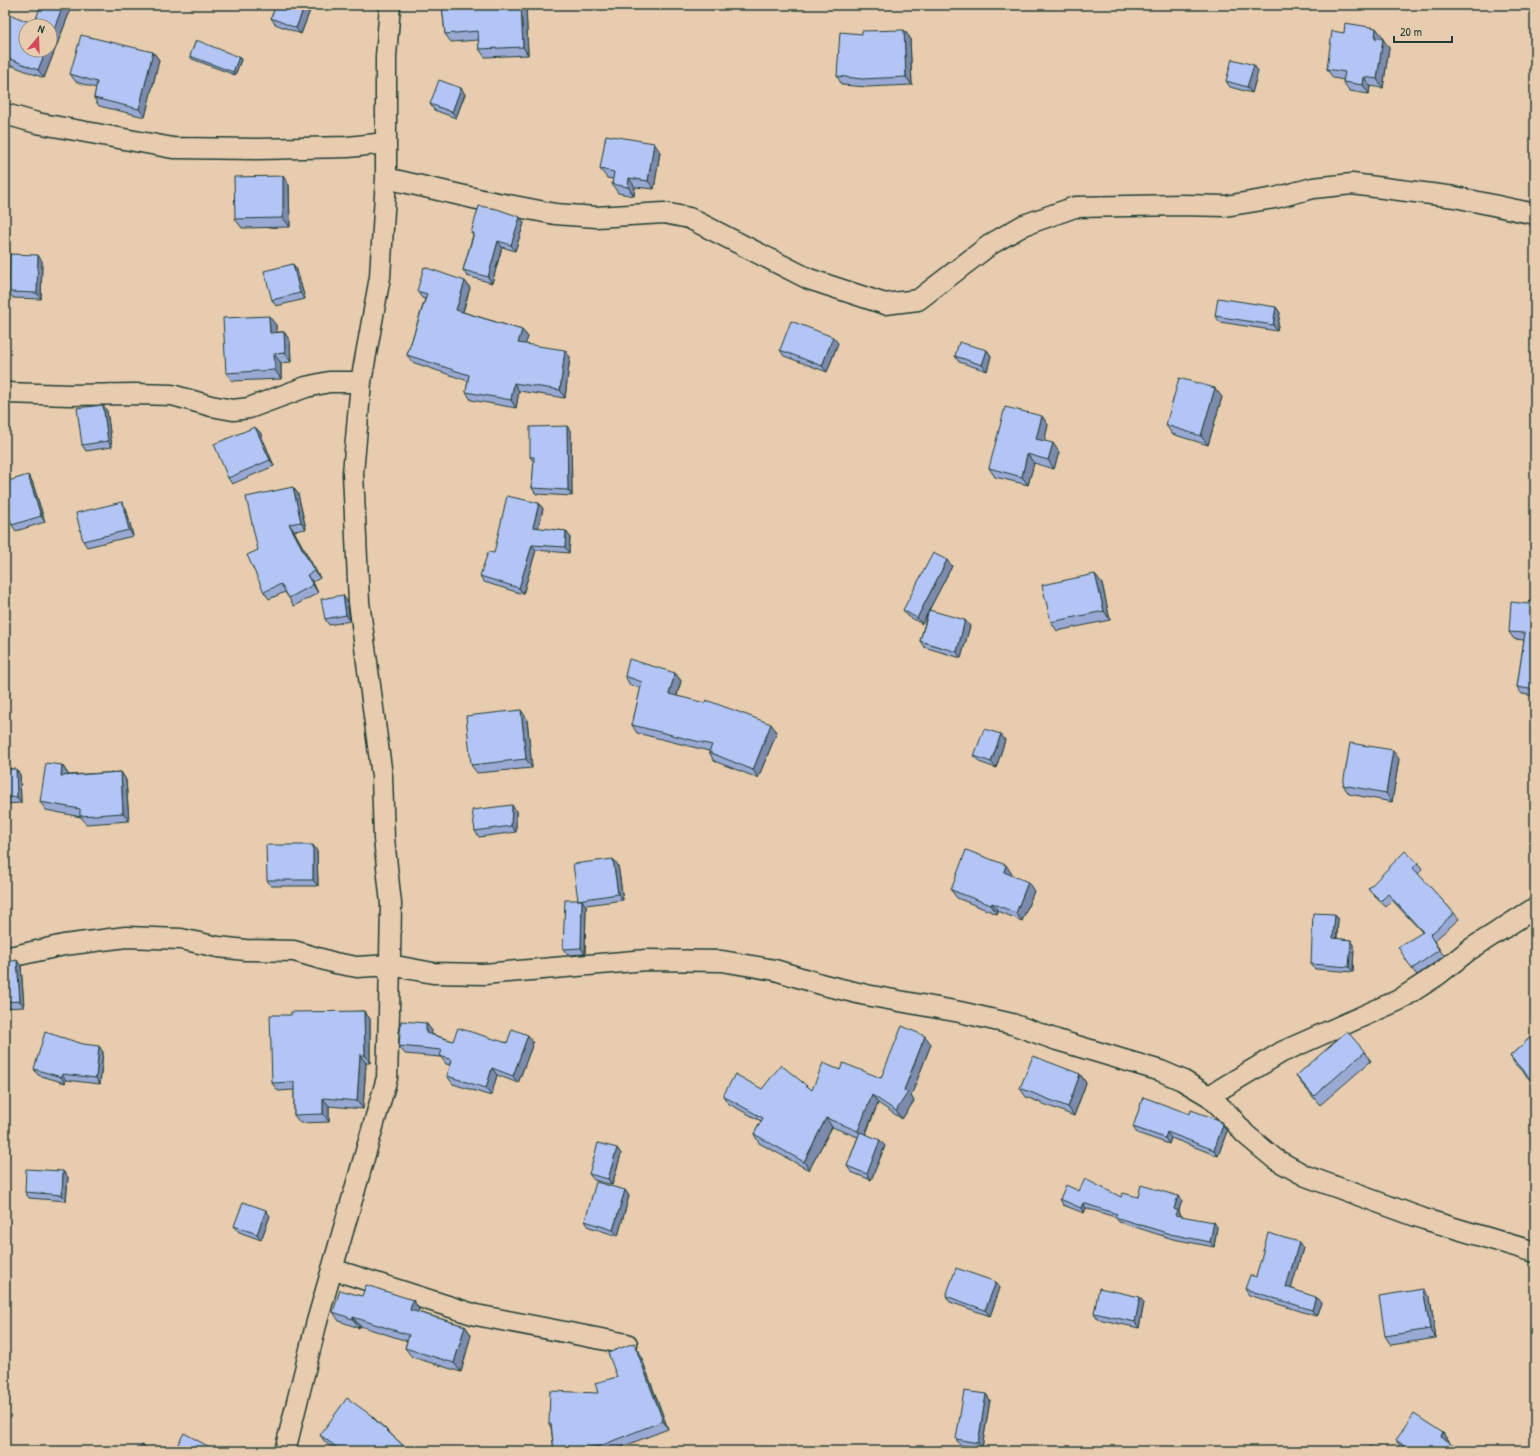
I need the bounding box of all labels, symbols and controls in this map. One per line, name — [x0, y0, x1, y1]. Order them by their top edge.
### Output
north arrow — [18, 18, 58, 58]
scale bar — [1394, 18, 1452, 44]
text: N — [36, 21, 46, 36]
text: 20 m — [1400, 23, 1422, 40]

